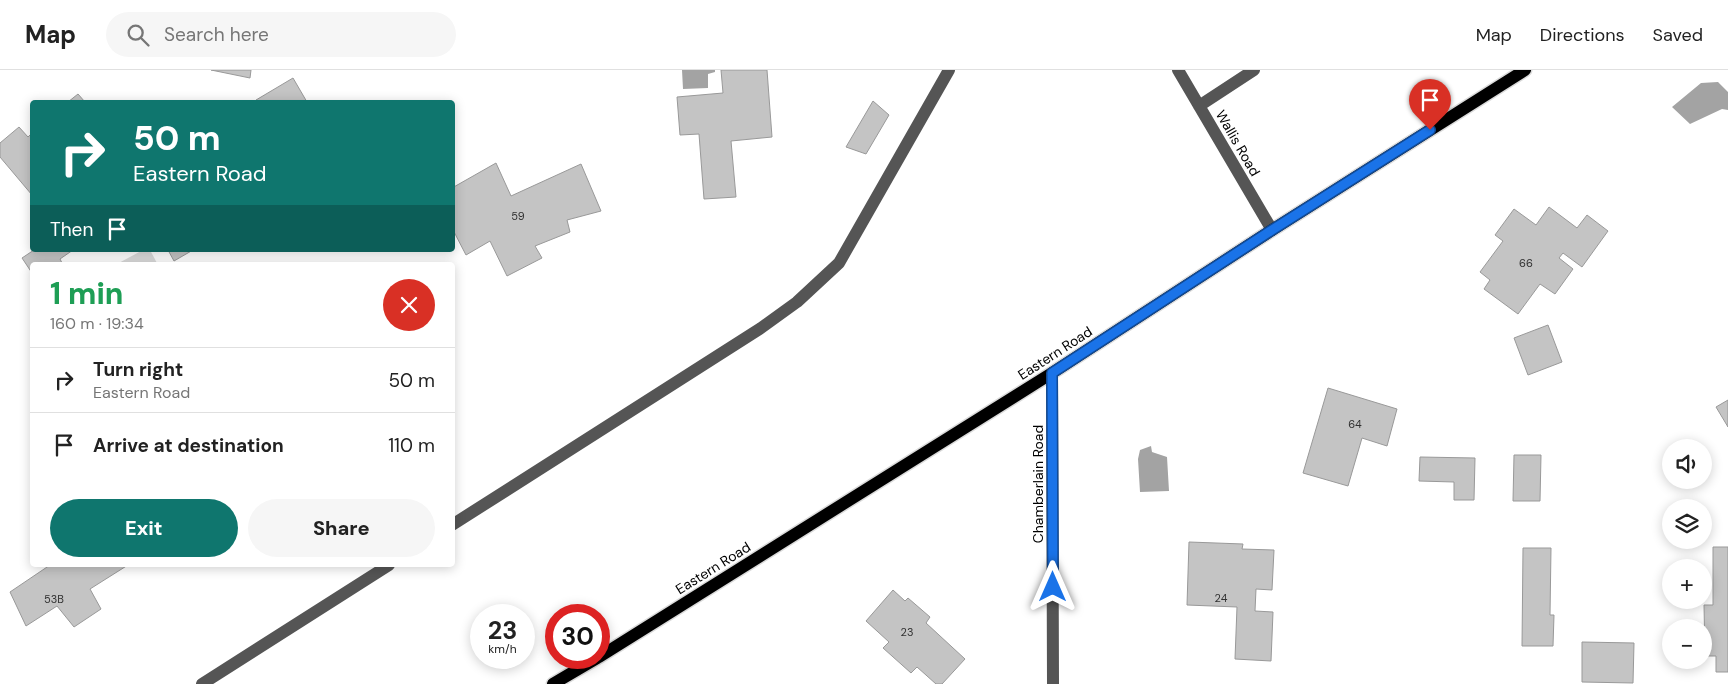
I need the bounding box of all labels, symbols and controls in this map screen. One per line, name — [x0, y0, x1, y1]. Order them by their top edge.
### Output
search box — [106, 12, 456, 57]
text: Map — [25, 19, 76, 50]
icon: search — [124, 21, 152, 49]
text: Search here — [164, 22, 269, 47]
text: Map — [1476, 23, 1512, 47]
text: Directions — [1540, 23, 1625, 47]
text: Saved — [1653, 23, 1703, 47]
pin — [1409, 79, 1451, 130]
icon: arrive — [1416, 86, 1444, 114]
street label: Wallis Road — [1212, 107, 1264, 179]
text: 50 m — [133, 115, 221, 161]
icon: right — [50, 120, 115, 185]
text: Eastern Road — [133, 159, 267, 188]
house number: 59 — [511, 209, 525, 223]
icon: arrive — [103, 215, 131, 243]
text: Then — [50, 217, 93, 242]
house number: 66 — [1519, 256, 1533, 270]
text: 1 min — [50, 274, 123, 313]
button: close — [383, 279, 435, 331]
text: 160 m · 19:34 — [50, 313, 144, 334]
street label: Eastern Road — [1014, 322, 1096, 384]
text: Turn right — [93, 357, 183, 382]
icon: right — [50, 366, 78, 394]
text: 50 m — [388, 368, 435, 393]
text: Eastern Road — [93, 382, 190, 403]
house number: 64 — [1348, 417, 1362, 431]
street label: Chamberlain Road — [1029, 425, 1047, 543]
icon: arrive — [50, 431, 78, 459]
text: Arrive at destination — [93, 433, 284, 458]
text: 110 m — [388, 433, 435, 458]
map controls — [1662, 439, 1712, 669]
button: sound — [1662, 439, 1712, 489]
button: Exit — [50, 499, 238, 557]
button: Share — [248, 499, 435, 557]
button: layers — [1662, 499, 1712, 549]
street label: Eastern Road — [672, 538, 754, 598]
button: + — [1662, 559, 1712, 609]
position arrow — [1026, 560, 1078, 612]
house number: 24 — [1215, 591, 1228, 605]
house number: 53B — [44, 592, 64, 606]
speed limit sign: 30 — [545, 604, 610, 669]
text: 23 — [488, 614, 517, 647]
button: − — [1662, 619, 1712, 669]
house number: 23 — [901, 625, 913, 639]
text: km/h — [488, 641, 517, 657]

